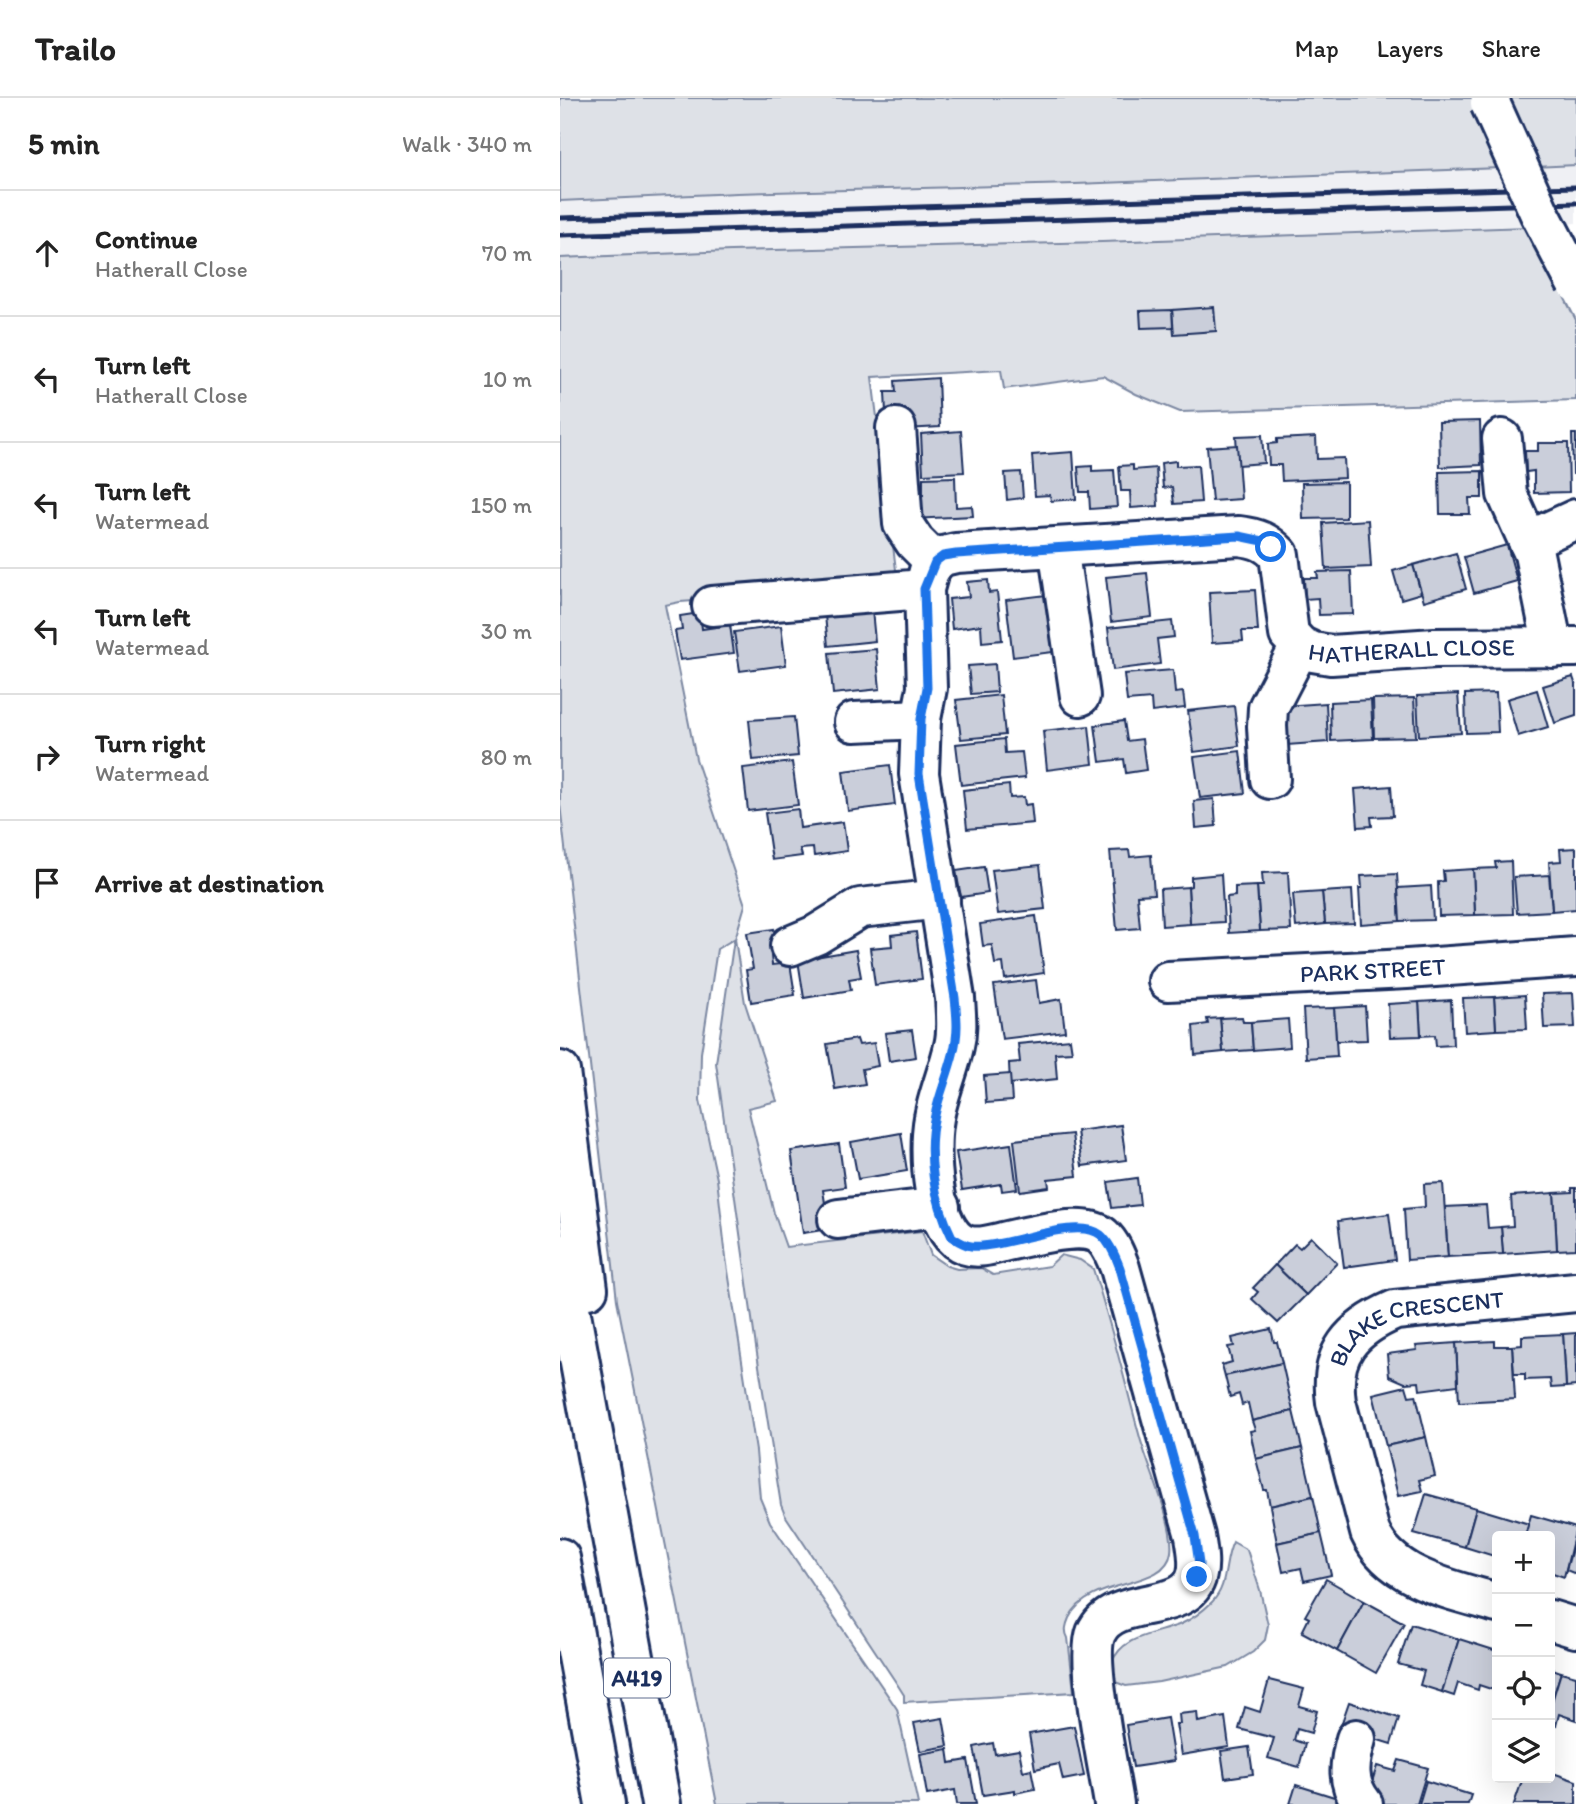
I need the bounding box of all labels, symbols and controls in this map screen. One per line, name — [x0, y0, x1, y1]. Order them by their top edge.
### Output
text: Trailo — [35, 29, 116, 68]
text: Map — [1295, 34, 1339, 63]
text: Layers — [1377, 34, 1444, 63]
text: Share — [1482, 34, 1541, 63]
text: 5 min — [28, 125, 99, 162]
text: Walk · 340 m — [402, 130, 532, 158]
text: Continue — [95, 223, 198, 255]
icon: ahead — [28, 234, 66, 272]
text: 70 m — [482, 239, 532, 267]
text: Hatherall Close — [95, 255, 248, 283]
text: Turn left — [95, 349, 191, 381]
icon: left — [28, 360, 66, 398]
text: 10 m — [483, 365, 532, 393]
text: Hatherall Close — [95, 381, 248, 409]
text: Turn left — [95, 475, 191, 507]
icon: left — [28, 486, 66, 524]
text: 150 m — [471, 491, 532, 519]
text: Watermead — [95, 507, 209, 535]
route start — [1255, 531, 1286, 562]
text: Turn left — [95, 601, 191, 633]
icon: left — [28, 612, 66, 650]
text: 30 m — [481, 617, 532, 645]
street label: HATHERALL CLOSE — [1306, 632, 1515, 669]
text: Watermead — [95, 633, 209, 661]
text: Turn right — [95, 727, 206, 759]
icon: right — [28, 738, 66, 776]
text: 80 m — [481, 743, 532, 771]
text: Watermead — [95, 759, 209, 787]
icon: arrive — [28, 864, 66, 902]
text: Arrive at destination — [95, 867, 324, 899]
street label: PARK STREET — [1299, 951, 1447, 988]
street label: BLAKE CRESCENT — [1323, 1284, 1506, 1370]
map controls — [1492, 1531, 1555, 1783]
button: + — [1492, 1531, 1555, 1594]
route end — [1181, 1561, 1212, 1592]
button: − — [1492, 1594, 1555, 1657]
button: locate — [1492, 1657, 1555, 1720]
road number: A419 — [604, 1658, 670, 1698]
button: layers — [1492, 1720, 1555, 1783]

